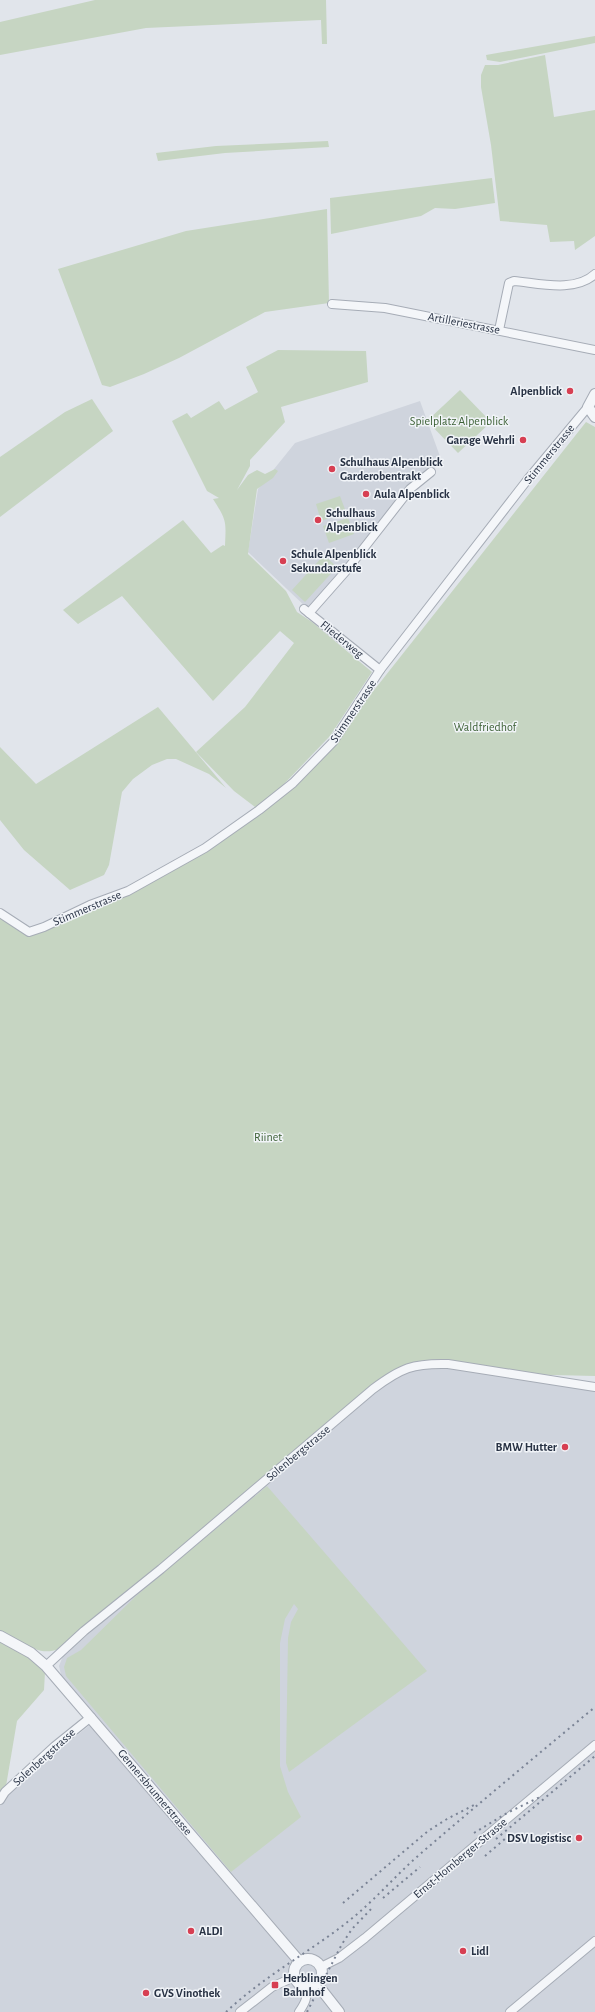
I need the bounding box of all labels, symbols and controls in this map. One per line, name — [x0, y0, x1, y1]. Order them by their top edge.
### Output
street label: Artilleriestrasse — [427, 310, 501, 336]
place label: Alpenblick — [510, 385, 562, 397]
marker: Alpenblick — [565, 386, 575, 396]
park label: Spielplatz Alpenblick — [410, 415, 509, 427]
street label: Stimmerstrasse — [521, 422, 577, 486]
place label: Garage Wehrli — [446, 434, 515, 446]
marker: Garage Wehrli — [518, 435, 528, 445]
place label: Schulhaus Alpenblick Garderobentrakt — [340, 456, 443, 482]
marker: Schulhaus Alpenblick Garderobentrakt — [327, 464, 337, 474]
place label: Aula Alpenblick — [374, 488, 450, 500]
marker: Aula Alpenblick — [361, 489, 371, 499]
place label: Schulhaus Alpenblick — [326, 507, 378, 533]
marker: Schulhaus Alpenblick — [313, 515, 323, 525]
place label: Schule Alpenblick Sekundarstufe — [291, 548, 376, 574]
marker: Schule Alpenblick Sekundarstufe — [278, 556, 288, 566]
street label: Fliederweg — [318, 618, 366, 660]
street label: Stimmerstrasse — [328, 677, 378, 745]
park label: Waldfriedhof — [454, 721, 518, 733]
street label: Stimmerstrasse — [51, 888, 123, 928]
park label: Riinet — [254, 1131, 282, 1143]
street label: Solenbergstrasse — [264, 1423, 332, 1483]
place label: BMW Hutter — [496, 1441, 558, 1453]
marker: BMW Hutter — [560, 1442, 570, 1452]
street label: Solenbergstrasse — [10, 1726, 78, 1788]
street label: Gennersbrunnerstrasse — [116, 1747, 194, 1837]
street label: Ernst-Homberger-Strasse — [411, 1816, 509, 1900]
place label: DSV Logistisc — [507, 1832, 571, 1844]
marker: DSV Logistisc — [574, 1833, 584, 1843]
place label: ALDI — [199, 1925, 223, 1937]
marker: ALDI — [186, 1926, 196, 1936]
place label: Lidl — [471, 1945, 489, 1957]
marker: Lidl — [458, 1946, 468, 1956]
place label: Herblingen Bahnhof — [283, 1972, 338, 1998]
marker: Herblingen Bahnhof — [270, 1980, 280, 1990]
place label: GVS Vinothek — [154, 1987, 220, 1999]
marker: GVS Vinothek — [141, 1988, 151, 1998]

